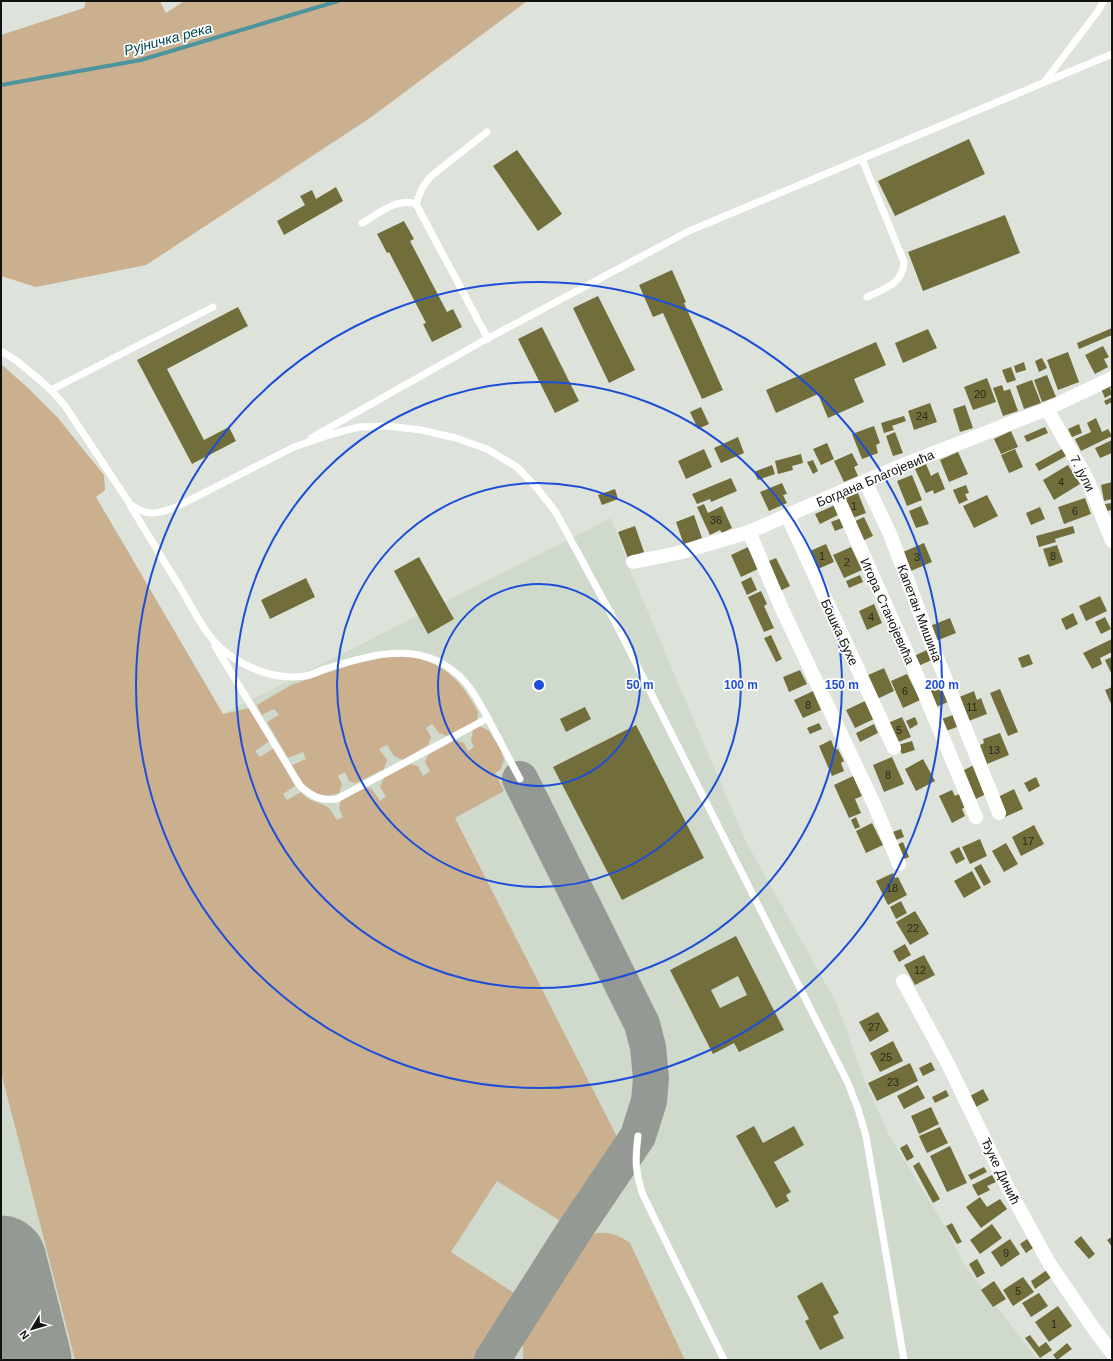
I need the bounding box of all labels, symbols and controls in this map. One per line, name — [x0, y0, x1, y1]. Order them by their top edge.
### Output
water label: Рујничка река — [122, 20, 214, 58]
house number: 20 — [974, 388, 986, 400]
house number: 24 — [916, 410, 928, 422]
street label: Богдана Благојевића — [814, 447, 937, 510]
street label: 7. јули — [1067, 453, 1098, 494]
house number: 4 — [1058, 476, 1064, 488]
house number: 1 — [851, 500, 857, 512]
house number: 6 — [1072, 505, 1078, 517]
house number: 36 — [710, 514, 722, 526]
house number: 1 — [819, 550, 825, 562]
house number: 8 — [1050, 550, 1056, 562]
house number: 3 — [914, 551, 920, 563]
house number: 2 — [844, 556, 850, 568]
street label: Игора Станојевића — [857, 556, 918, 667]
street label: Капетан Мишина — [894, 563, 945, 665]
street label: Бошка Бухе — [818, 597, 861, 668]
house number: 4 — [868, 611, 874, 623]
centre of rings — [532, 678, 546, 692]
text: 50 m — [626, 678, 654, 692]
text: 100 m — [724, 678, 758, 692]
text: 150 m — [825, 678, 859, 692]
text: 200 m — [925, 678, 959, 692]
house number: 6 — [902, 685, 908, 697]
house number: 8 — [805, 699, 811, 711]
house number: 11 — [966, 701, 978, 713]
house number: 5 — [896, 724, 902, 736]
house number: 13 — [988, 744, 1000, 756]
house number: 8 — [885, 769, 891, 781]
house number: 17 — [1022, 835, 1034, 847]
house number: 18 — [886, 882, 898, 894]
house number: 22 — [907, 922, 919, 934]
house number: 12 — [914, 964, 926, 976]
house number: 27 — [868, 1021, 880, 1033]
house number: 25 — [880, 1051, 892, 1063]
house number: 23 — [887, 1076, 899, 1088]
street label: Ђуке Динић — [978, 1136, 1023, 1207]
house number: 9 — [1003, 1247, 1009, 1259]
house number: 5 — [1015, 1285, 1021, 1297]
north arrow — [12, 1309, 52, 1349]
house number: 1 — [1051, 1318, 1057, 1330]
text: N — [17, 1328, 31, 1342]

